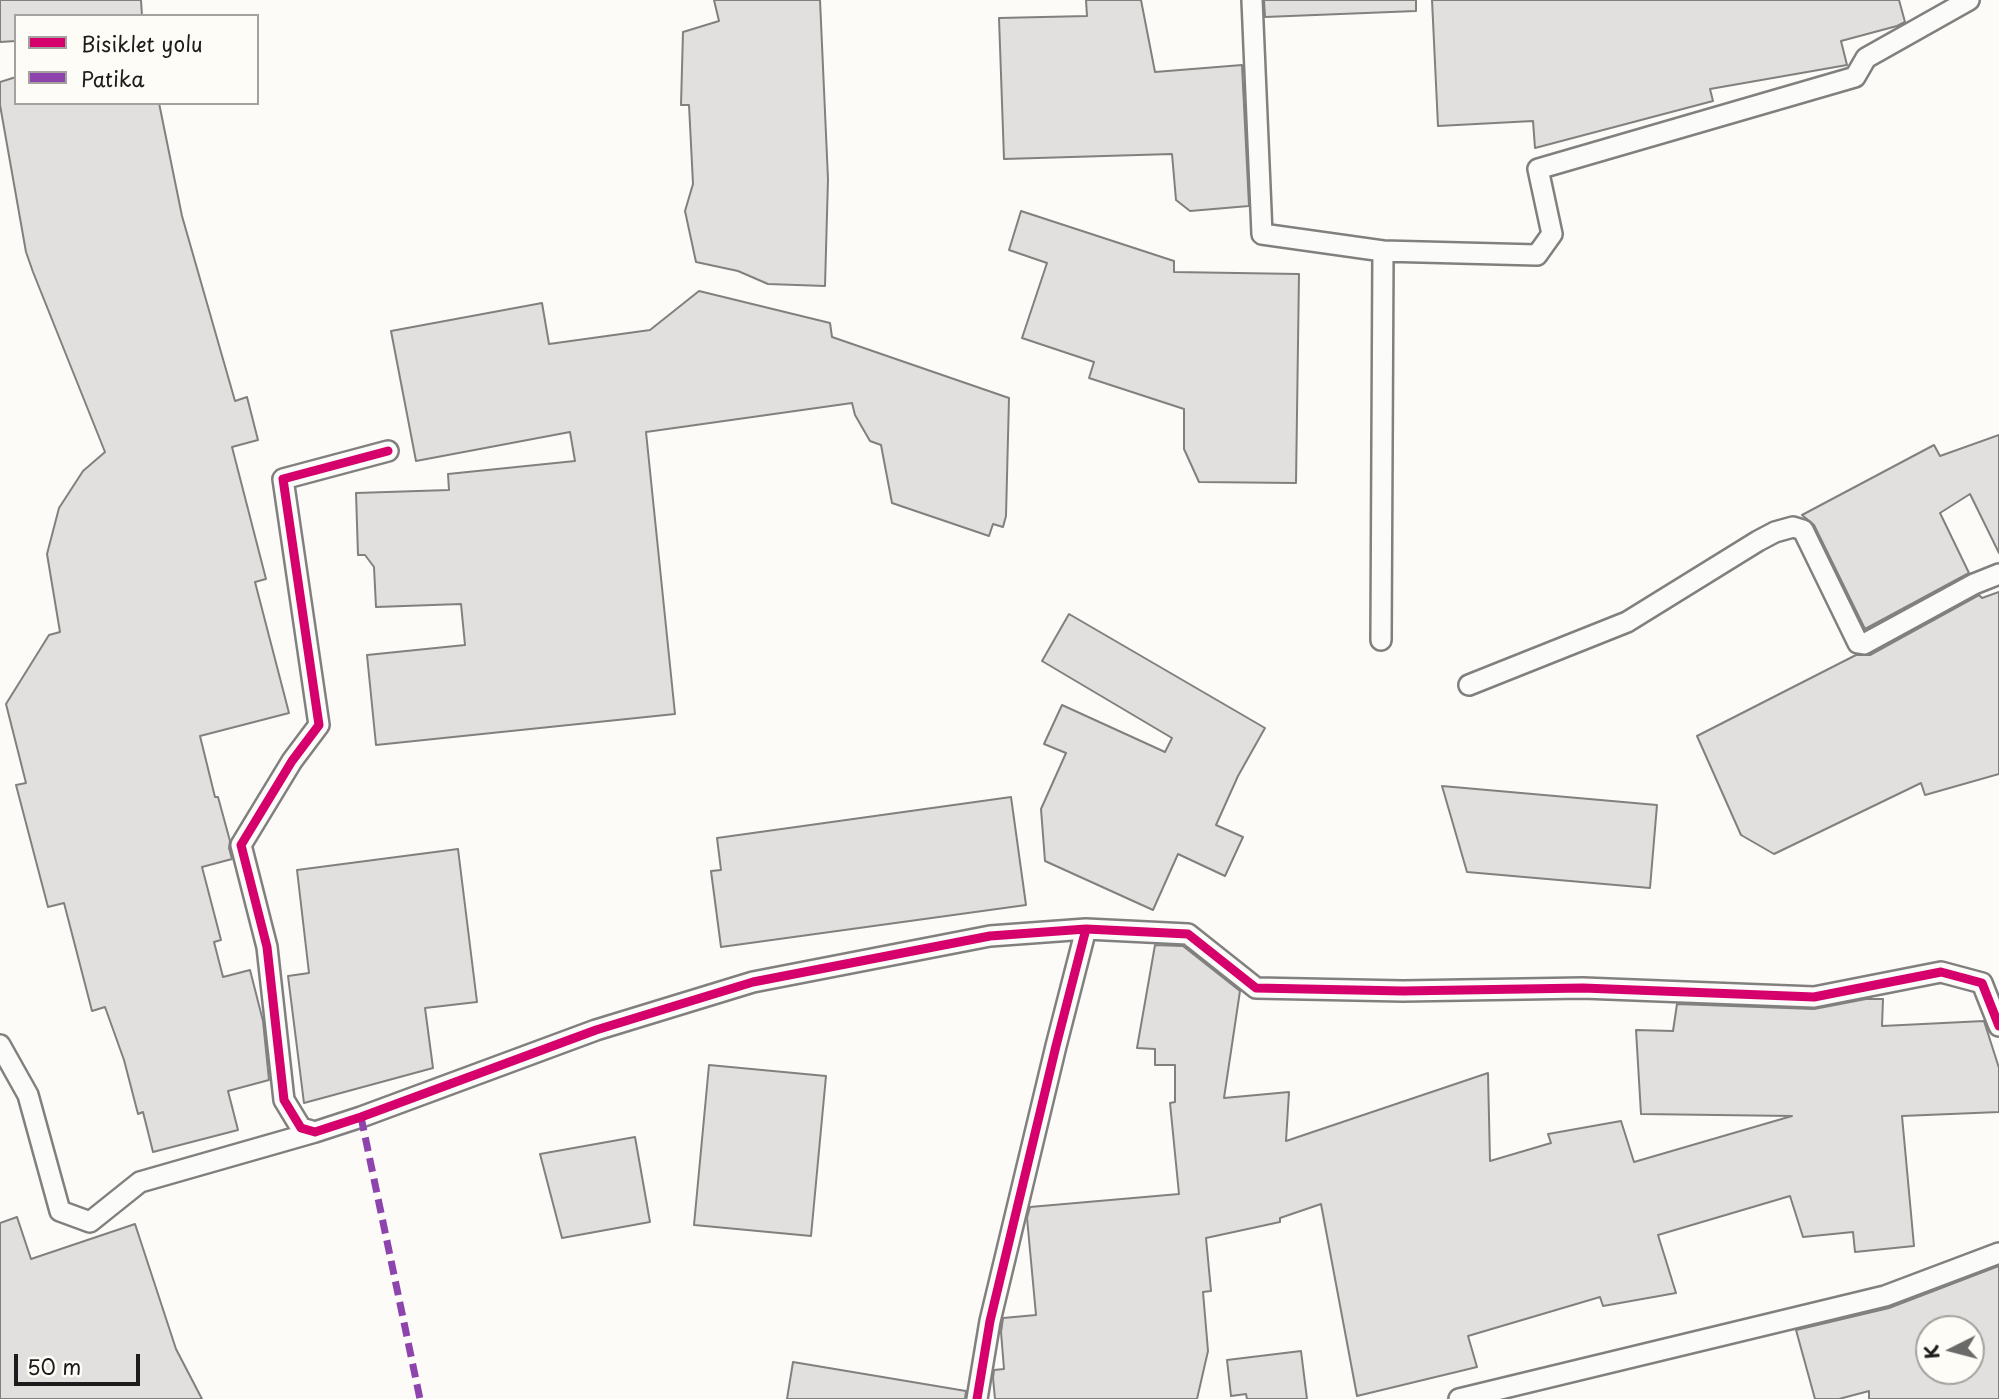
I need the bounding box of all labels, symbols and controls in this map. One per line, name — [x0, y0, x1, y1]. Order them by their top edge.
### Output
legend — [14, 14, 259, 105]
text: Bisiklet yolu — [81, 27, 203, 59]
text: Patika — [81, 62, 145, 94]
north arrow — [1915, 1315, 1985, 1385]
scale bar — [18, 1340, 144, 1384]
text: K — [1916, 1344, 1946, 1360]
text: 50 m — [27, 1350, 81, 1382]

